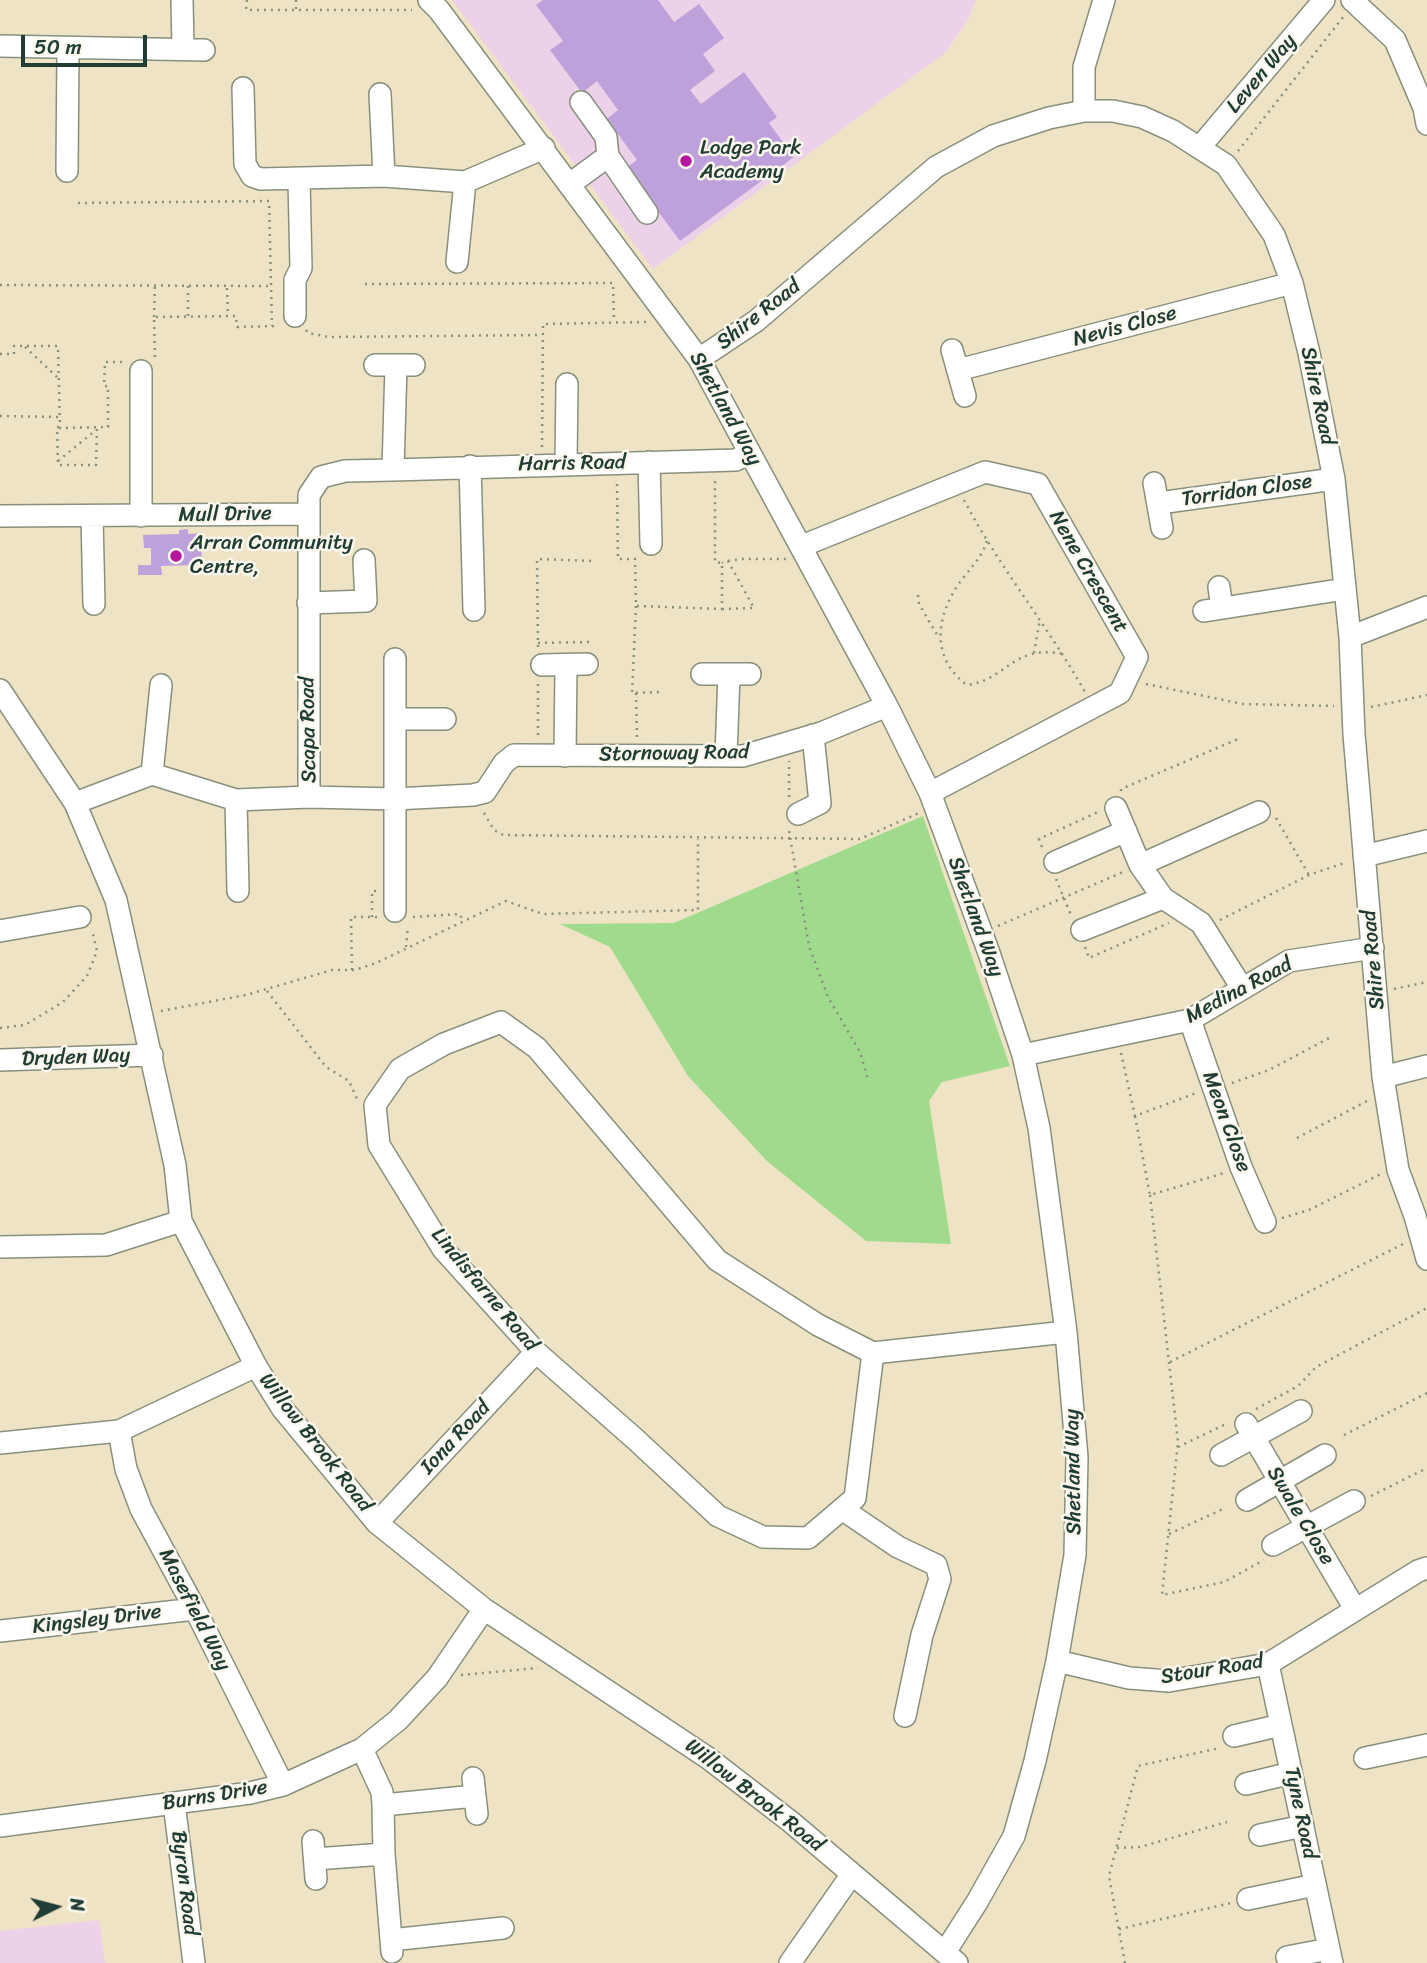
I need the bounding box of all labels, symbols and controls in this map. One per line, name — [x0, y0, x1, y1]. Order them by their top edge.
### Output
scale bar — [24, 21, 150, 65]
text: 50 m — [34, 28, 82, 66]
street label: Leven Way — [1222, 29, 1302, 119]
place label: Lodge Park Academy — [700, 136, 801, 186]
marker: Lodge Park Academy — [678, 153, 694, 169]
street label: Shire Road — [712, 274, 806, 356]
street label: Nevis Close — [1070, 301, 1180, 353]
street label: Shire Road — [1294, 345, 1340, 447]
street label: Shetland Way — [683, 348, 767, 470]
street label: Harris Road — [518, 450, 626, 478]
street label: Torridon Close — [1180, 469, 1314, 513]
street label: Mull Drive — [178, 502, 272, 528]
street label: Nene Crescent — [1043, 506, 1133, 638]
place label: Arran Community Centre, — [190, 531, 353, 581]
marker: Arran Community Centre, — [168, 548, 184, 564]
street label: Scapa Road — [295, 677, 323, 783]
street label: Stornoway Road — [599, 740, 749, 768]
street label: Shetland Way — [942, 853, 1008, 981]
street label: Shire Road — [1357, 909, 1391, 1011]
street label: Medina Road — [1181, 952, 1297, 1030]
street label: Dryden Way — [21, 1044, 131, 1072]
street label: Meon Close — [1196, 1068, 1256, 1176]
street label: Lindisfarne Road — [425, 1223, 543, 1357]
street label: Willow Brook Road — [253, 1368, 377, 1518]
street label: Iona Road — [416, 1396, 496, 1480]
street label: Shetland Way — [1060, 1409, 1088, 1535]
street label: Swale Close — [1261, 1462, 1339, 1570]
street label: Masefield Way — [152, 1545, 236, 1675]
street label: Kingsley Drive — [31, 1600, 163, 1640]
street label: Stour Road — [1159, 1649, 1265, 1691]
street label: Willow Brook Road — [679, 1734, 829, 1858]
street label: Tyne Road — [1278, 1765, 1322, 1861]
street label: Burns Drive — [161, 1775, 269, 1817]
street label: Byron Road — [165, 1829, 203, 1937]
north arrow — [21, 1872, 91, 1942]
text: N — [60, 1896, 94, 1913]

